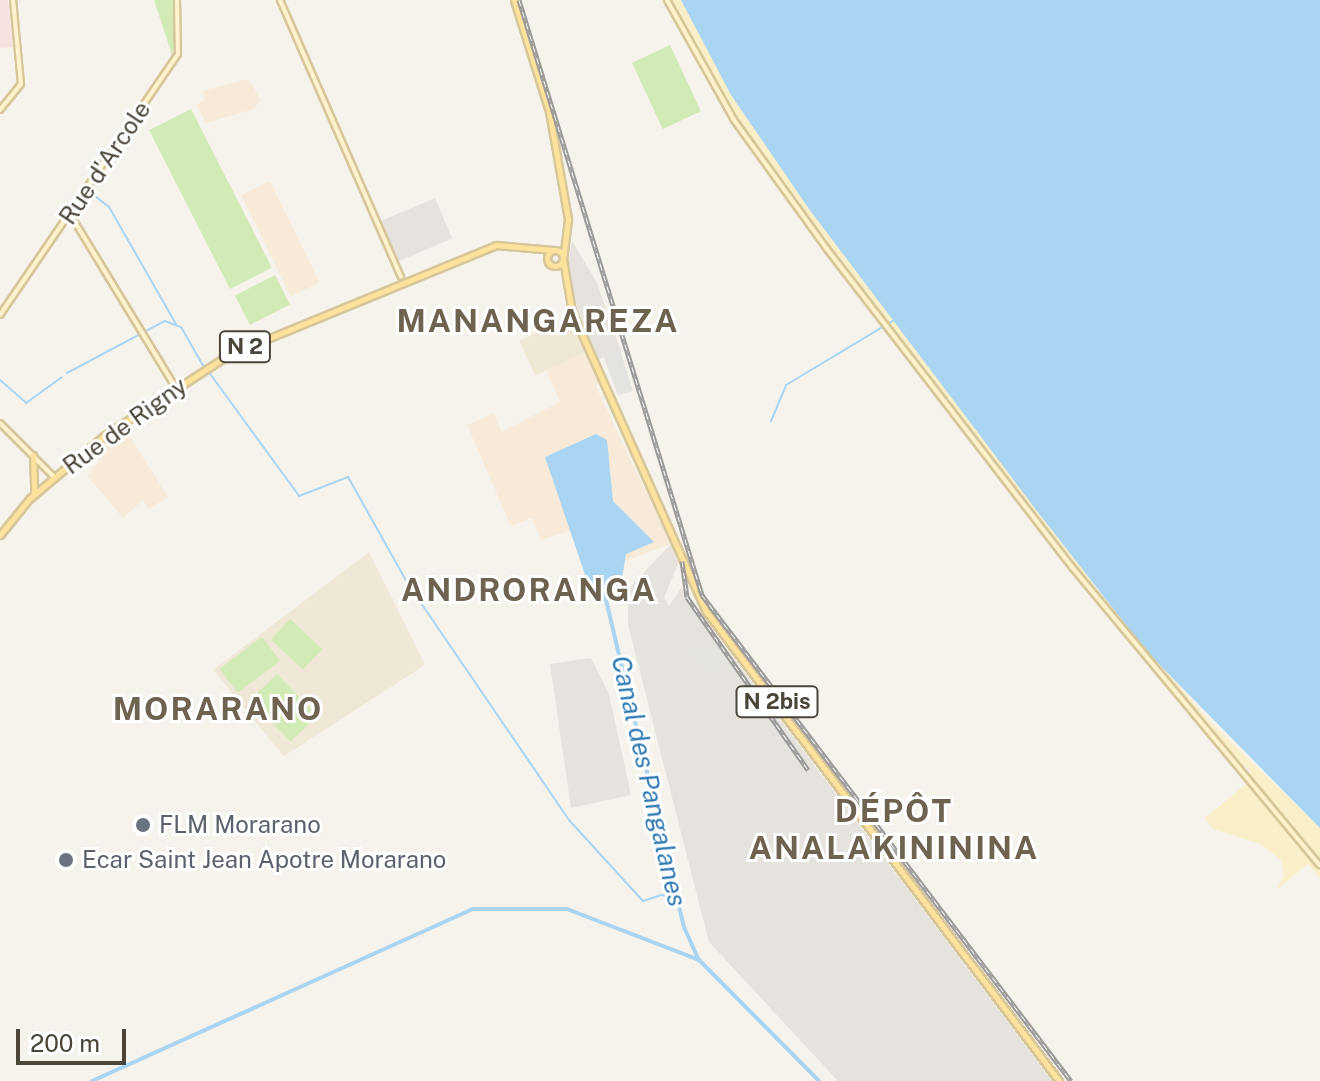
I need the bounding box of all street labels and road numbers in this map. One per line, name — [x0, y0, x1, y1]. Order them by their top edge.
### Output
street label: Rue d'Arcole — [53, 96, 157, 230]
road number: N 2 — [217, 329, 273, 365]
street label: Rue de Rigny — [57, 371, 193, 481]
road number: N 2bis — [735, 684, 819, 720]

